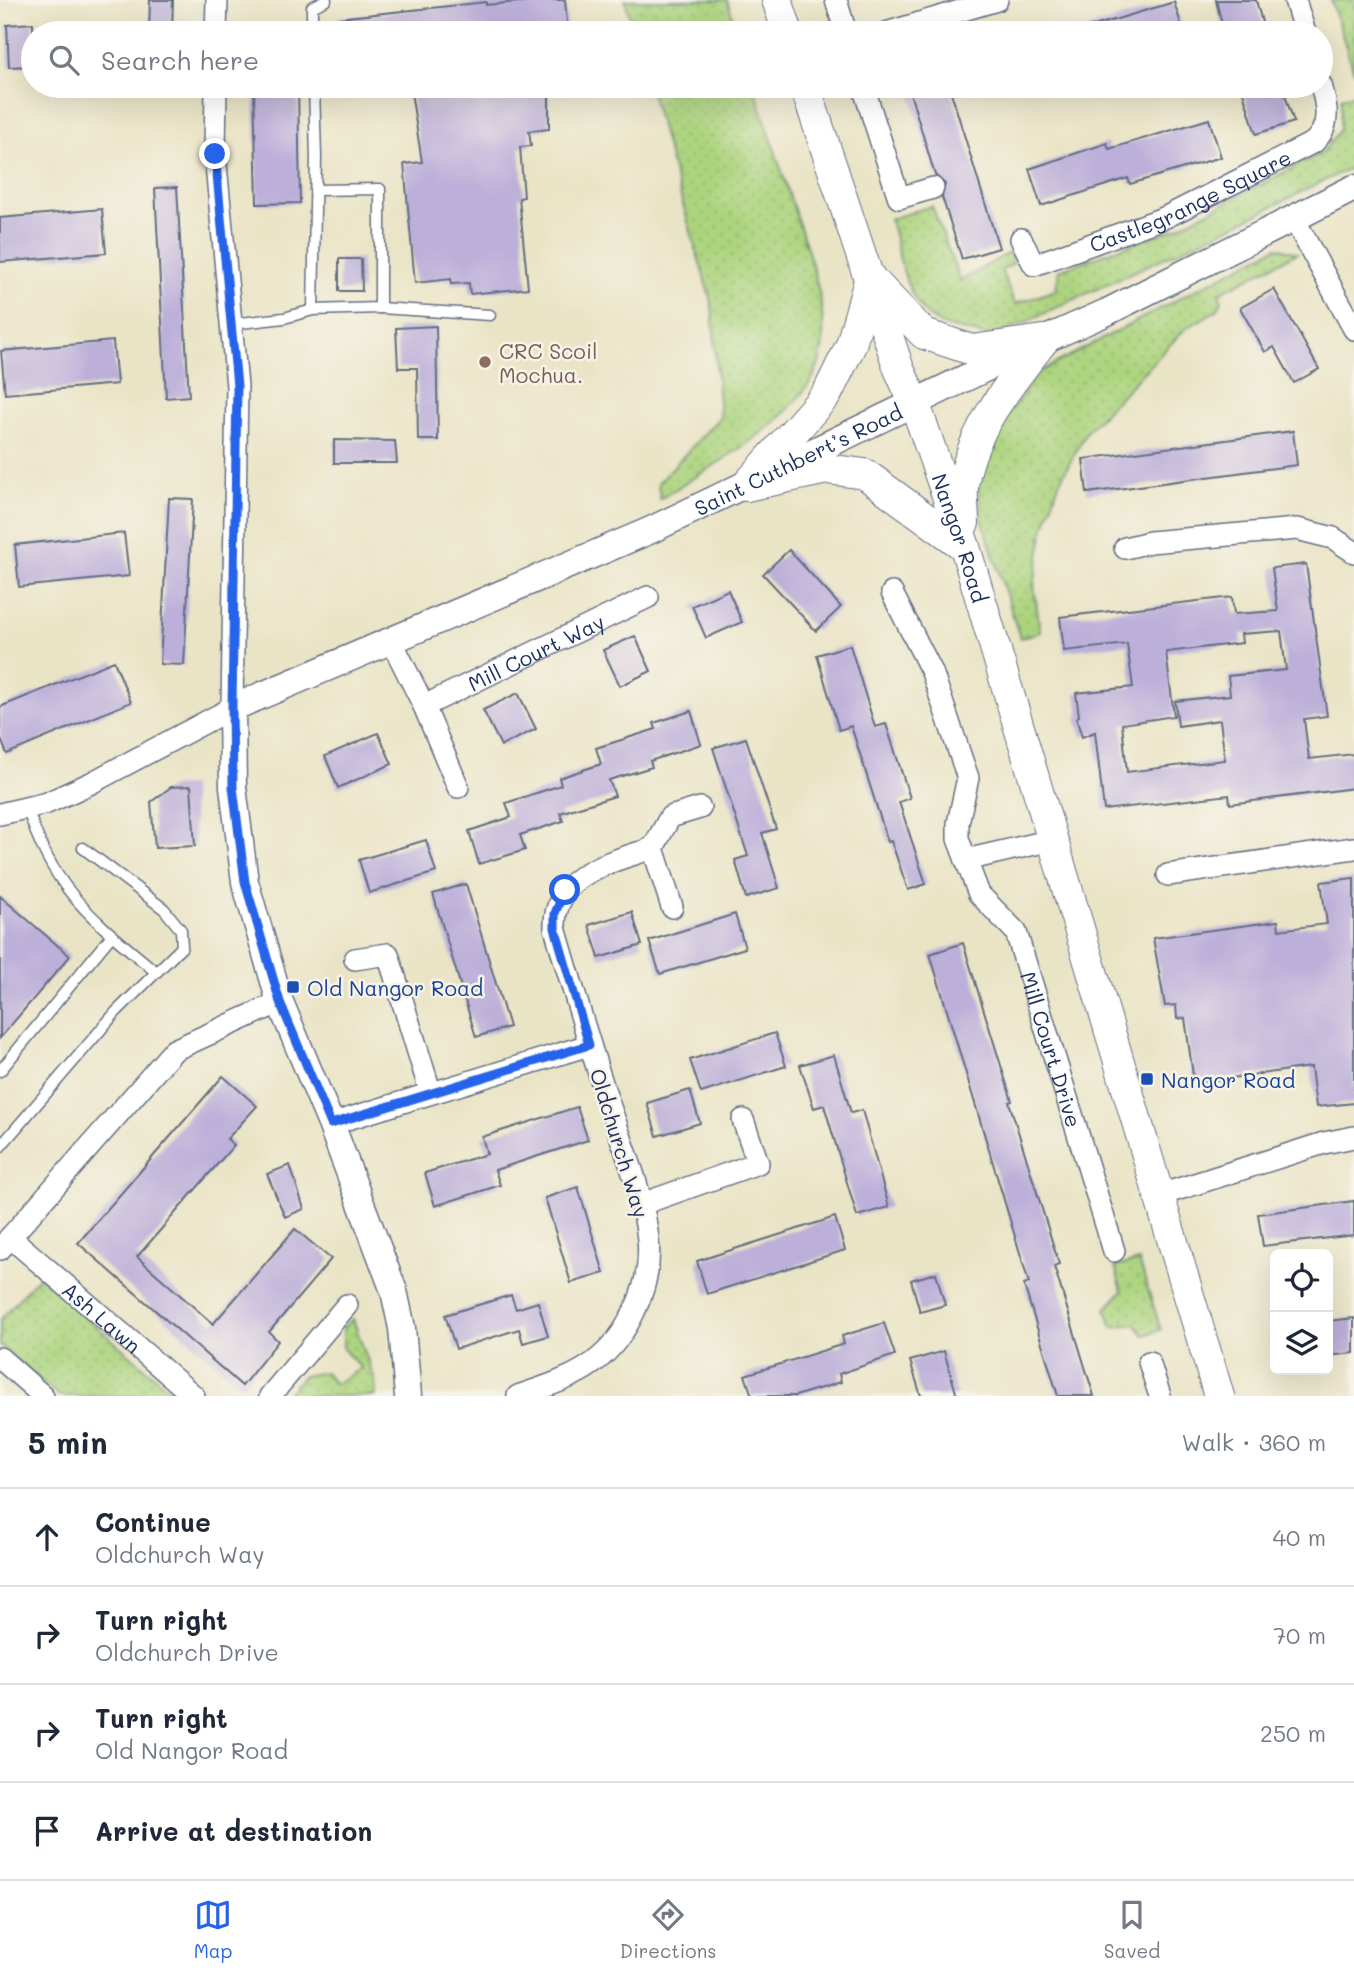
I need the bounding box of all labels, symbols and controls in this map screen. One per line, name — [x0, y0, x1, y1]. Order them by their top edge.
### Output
search box — [21, 21, 1333, 98]
icon: search — [45, 41, 83, 79]
text: Search here — [101, 43, 259, 77]
route end — [199, 138, 230, 169]
street label: Castlegrange Square — [1085, 143, 1295, 257]
place label: CRC Scoil Mochua. — [499, 337, 598, 388]
marker: CRC Scoil Mochua. — [477, 354, 493, 370]
street label: Saint Cuthbert’s Road — [689, 397, 906, 521]
street label: Nangor Road — [927, 469, 994, 606]
street label: Mill Court Way — [463, 607, 608, 696]
route start — [549, 874, 580, 905]
street label: Mill Court Drive — [1015, 968, 1089, 1130]
place label: Old Nangor Road — [307, 974, 483, 1001]
marker: Old Nangor Road — [285, 979, 301, 995]
street label: Oldchurch Way — [584, 1065, 656, 1221]
place label: Nangor Road — [1161, 1066, 1295, 1093]
marker: Nangor Road — [1139, 1071, 1155, 1087]
map controls — [1270, 1249, 1333, 1375]
button: locate — [1270, 1249, 1333, 1312]
street label: Ash Lawn — [57, 1275, 147, 1358]
button: layers — [1270, 1312, 1333, 1375]
text: 5 min — [28, 1422, 108, 1462]
text: Walk · 360 m — [1181, 1427, 1326, 1457]
text: Continue — [95, 1505, 211, 1539]
icon: ahead — [28, 1518, 66, 1556]
text: 40 m — [1273, 1522, 1326, 1552]
text: Oldchurch Way — [95, 1539, 265, 1569]
text: Turn right — [95, 1603, 228, 1637]
icon: right — [28, 1616, 66, 1654]
text: 70 m — [1273, 1620, 1326, 1650]
text: Oldchurch Drive — [95, 1637, 279, 1667]
text: Turn right — [95, 1701, 228, 1735]
icon: right — [28, 1714, 66, 1752]
text: 250 m — [1260, 1718, 1326, 1748]
text: Old Nangor Road — [95, 1735, 288, 1765]
icon: arrive — [28, 1812, 66, 1850]
text: Arrive at destination — [95, 1814, 372, 1848]
tab: Map — [194, 1896, 232, 1963]
tab: Directions — [620, 1896, 716, 1963]
tab: Saved — [1104, 1896, 1160, 1963]

